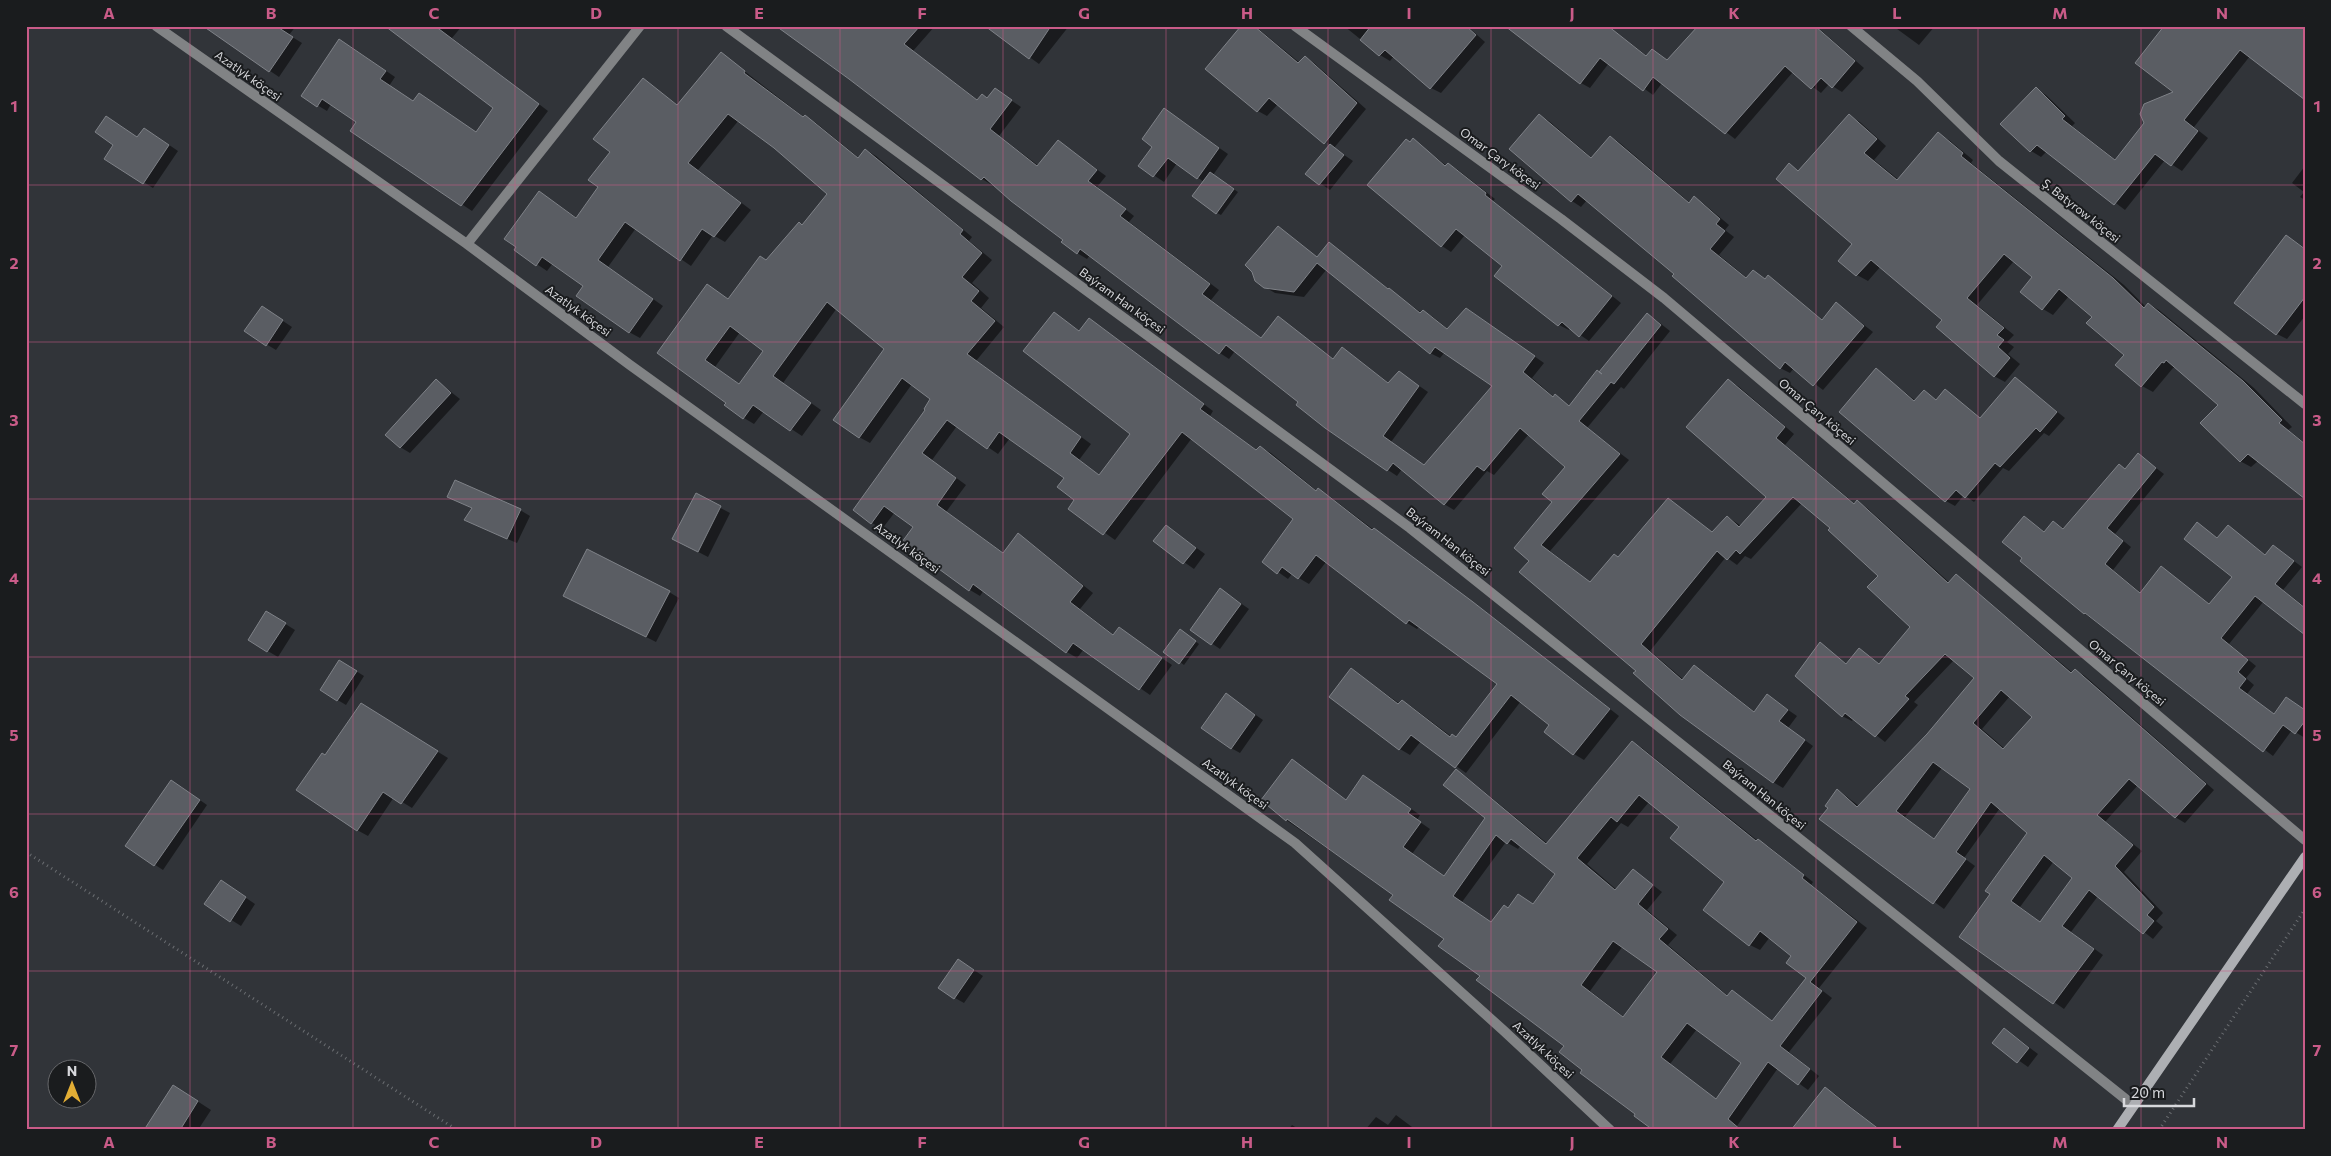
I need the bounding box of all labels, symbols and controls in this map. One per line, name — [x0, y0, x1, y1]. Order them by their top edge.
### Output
text: A — [103, 3, 115, 22]
text: B — [266, 3, 277, 22]
text: C — [429, 3, 440, 22]
text: D — [590, 3, 602, 22]
text: E — [754, 3, 764, 22]
text: F — [917, 3, 927, 22]
text: G — [1078, 3, 1090, 22]
text: H — [1241, 3, 1253, 22]
text: I — [1406, 3, 1412, 22]
text: J — [1569, 3, 1575, 22]
text: K — [1728, 3, 1740, 22]
text: L — [1892, 3, 1902, 22]
text: M — [2052, 3, 2068, 22]
text: N — [2216, 3, 2228, 22]
street label: Azatlyk köçesi — [213, 47, 284, 103]
text: 1 — [10, 96, 18, 115]
text: 1 — [2313, 96, 2321, 115]
street label: Omar Çary köçesi — [1458, 124, 1543, 192]
street label: Ş. Batyrow köçesi — [2040, 175, 2123, 245]
text: 2 — [9, 253, 19, 272]
text: 2 — [2312, 253, 2322, 272]
street label: Baýram Han köçesi — [1077, 264, 1168, 336]
street label: Azatlyk köçesi — [543, 282, 614, 339]
street label: Omar Çary köçesi — [1777, 375, 1859, 447]
text: 3 — [9, 410, 19, 429]
text: 3 — [2312, 410, 2322, 429]
street label: Baýram Han köçesi — [1404, 504, 1493, 578]
street label: Azatlyk köçesi — [872, 519, 943, 576]
text: 4 — [9, 568, 19, 587]
text: 4 — [2312, 568, 2322, 587]
street label: Omar Çary köçesi — [2087, 636, 2169, 708]
text: 5 — [9, 725, 19, 744]
text: 5 — [2312, 725, 2322, 744]
street label: Azatlyk köçesi — [1200, 755, 1271, 812]
street label: Baýram Han köçesi — [1720, 757, 1809, 832]
text: 6 — [9, 882, 19, 901]
text: 6 — [2312, 882, 2322, 901]
street label: Azatlyk köçesi — [1510, 1018, 1577, 1081]
text: 7 — [10, 1040, 19, 1059]
text: 7 — [2313, 1040, 2322, 1059]
north arrow — [48, 1058, 98, 1108]
text: N — [67, 1062, 77, 1079]
scale bar — [2124, 1076, 2194, 1108]
text: 20 m — [2131, 1083, 2165, 1101]
text: A — [103, 1132, 115, 1151]
text: B — [266, 1132, 277, 1151]
text: C — [429, 1132, 440, 1151]
text: D — [590, 1132, 602, 1151]
text: E — [754, 1132, 764, 1151]
text: F — [917, 1132, 927, 1151]
text: G — [1078, 1132, 1090, 1151]
text: H — [1241, 1132, 1253, 1151]
text: I — [1406, 1132, 1412, 1151]
text: J — [1569, 1132, 1575, 1151]
text: K — [1728, 1132, 1740, 1151]
text: L — [1892, 1132, 1902, 1151]
text: M — [2052, 1132, 2068, 1151]
text: N — [2216, 1132, 2228, 1151]

